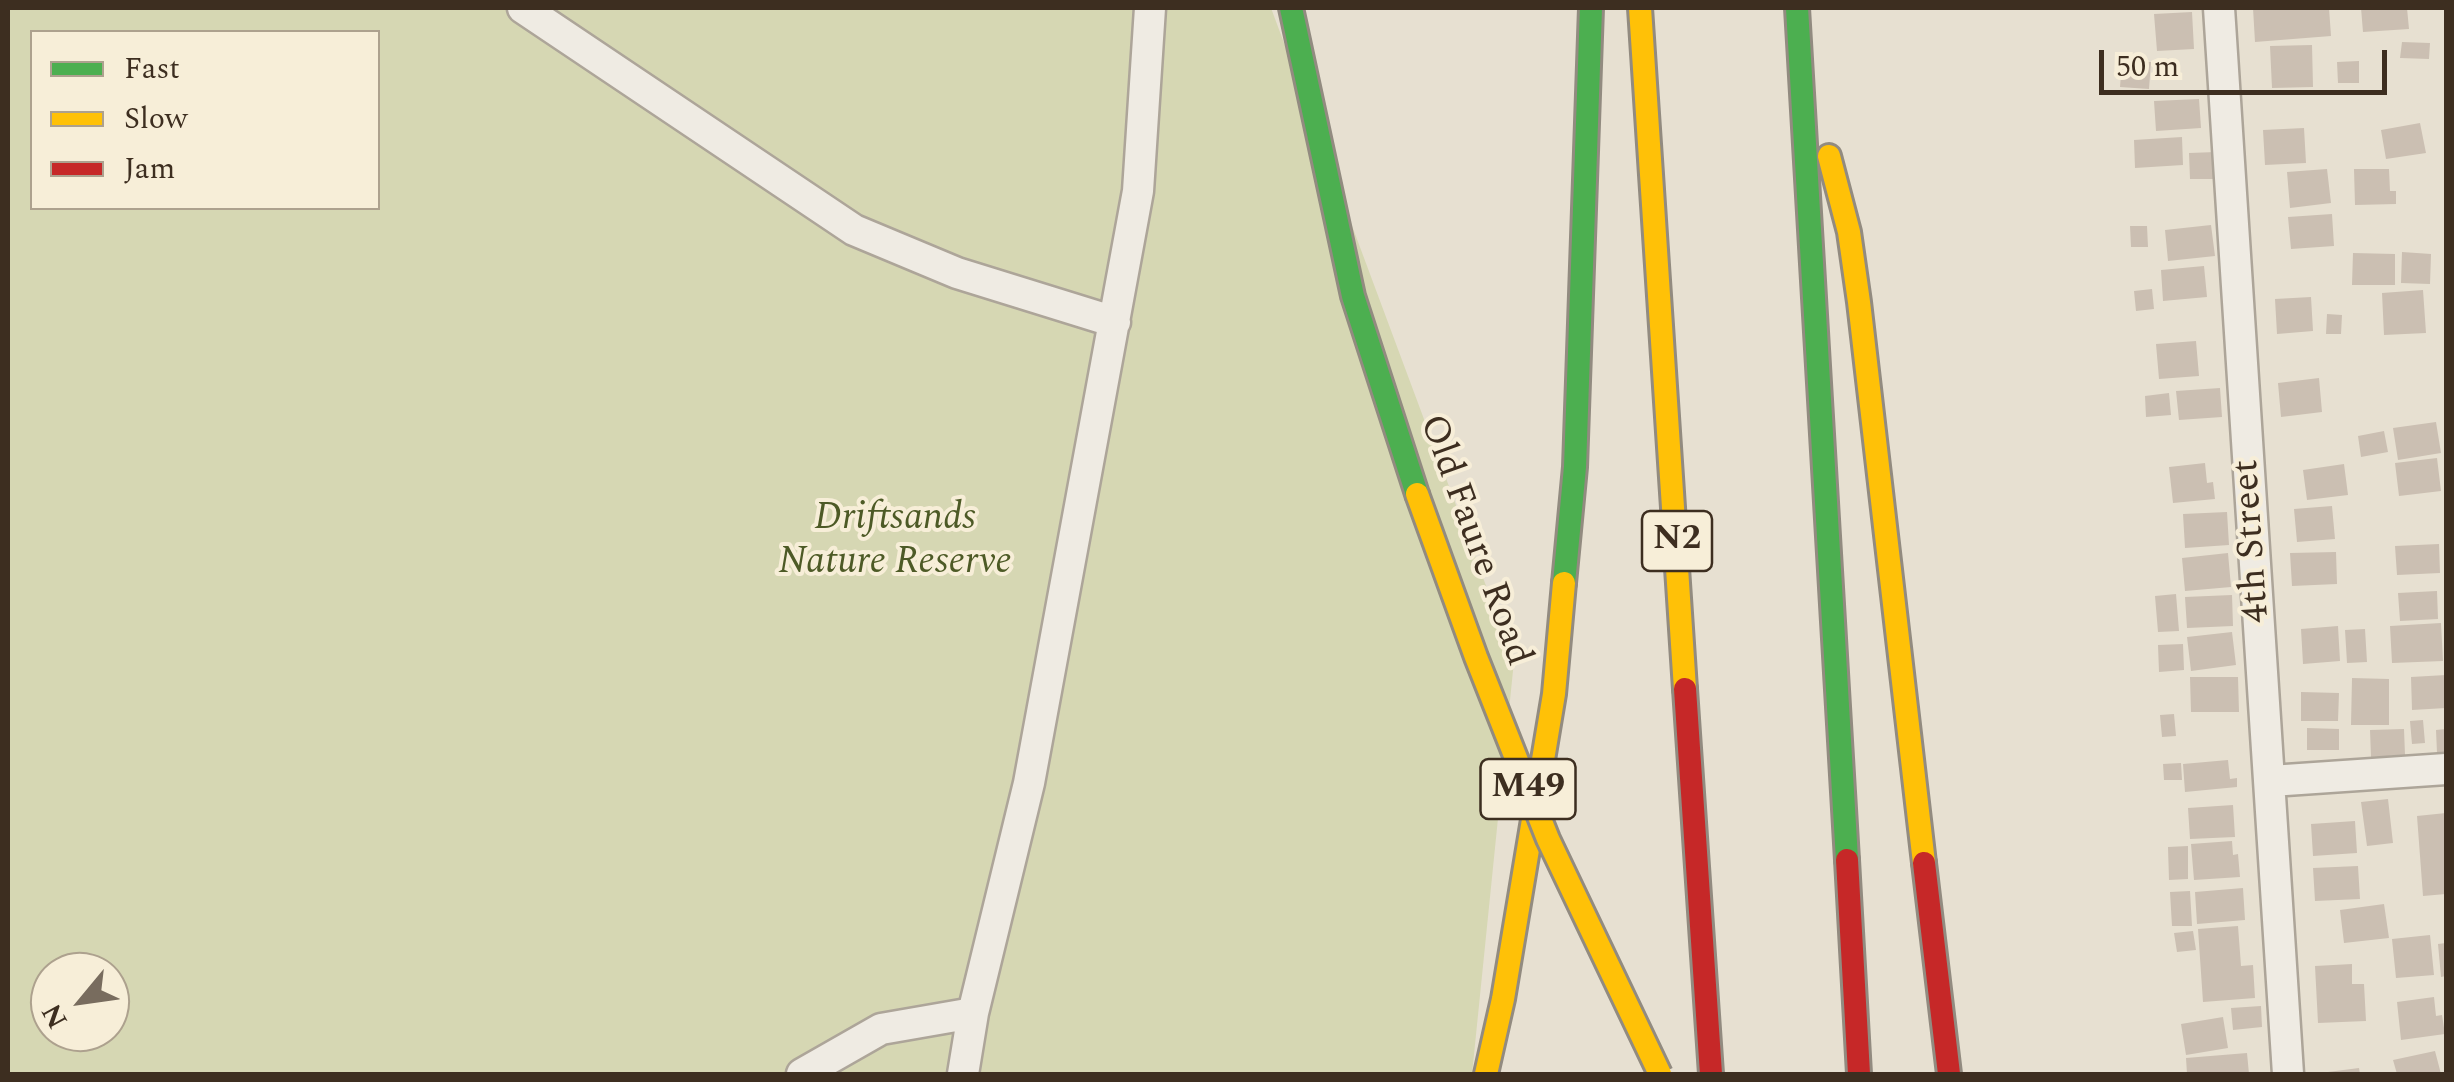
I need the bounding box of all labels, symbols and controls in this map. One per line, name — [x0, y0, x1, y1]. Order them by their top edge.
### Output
legend — [30, 30, 380, 210]
scale bar — [2104, 30, 2392, 92]
text: 50 m — [2116, 44, 2179, 90]
text: Fast — [124, 46, 180, 92]
text: Slow — [124, 96, 188, 142]
text: Jam — [124, 146, 175, 192]
street label: Old Faure Road — [1406, 409, 1540, 673]
street label: 4th Street — [2226, 458, 2282, 624]
park label: Driftsands Nature Reserve — [778, 498, 1012, 588]
road number: N2 — [1642, 511, 1712, 571]
road number: M49 — [1480, 759, 1576, 819]
north arrow — [30, 952, 130, 1052]
text: N — [31, 995, 79, 1036]

